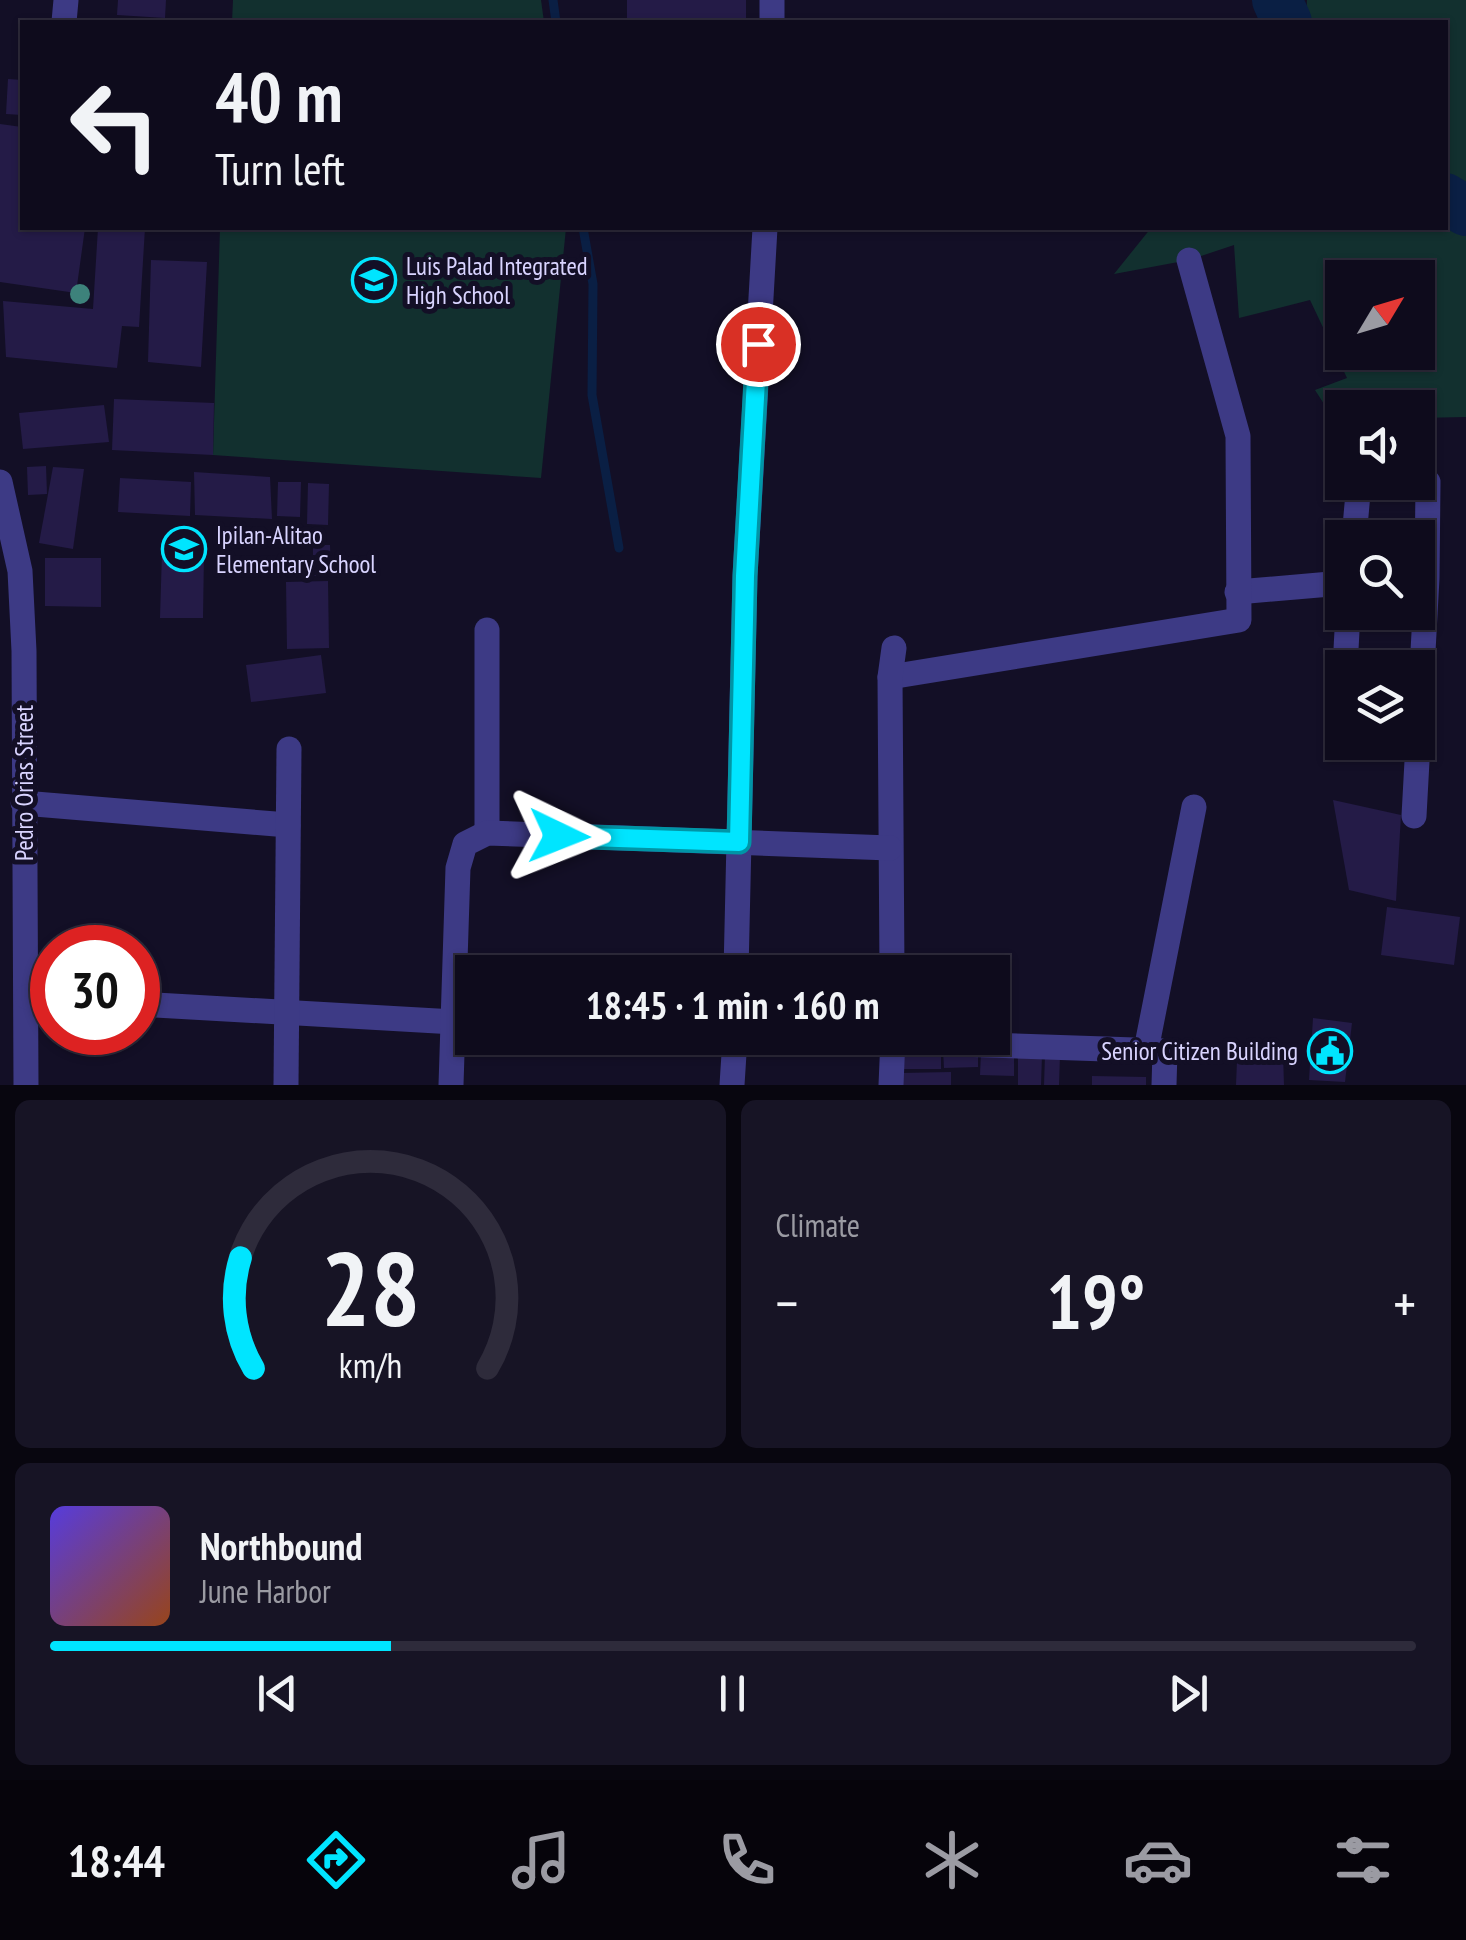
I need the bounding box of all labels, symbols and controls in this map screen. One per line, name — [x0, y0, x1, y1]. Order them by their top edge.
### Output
text: 40 m — [215, 51, 343, 141]
icon: left — [50, 60, 180, 190]
text: Turn left — [215, 139, 345, 197]
place label: Luis Palad Integrated High School — [406, 250, 588, 311]
school or university icon: Luis Palad Integrated High School — [351, 257, 397, 303]
north arrow — [1325, 260, 1435, 370]
map controls — [1325, 260, 1435, 760]
pin — [716, 302, 801, 387]
icon: arrive — [731, 317, 786, 372]
button: sound — [1325, 390, 1435, 500]
place label: Ipilan-Alitao Elementary School — [216, 519, 376, 580]
button: search — [1325, 520, 1435, 630]
school or university icon: Ipilan-Alitao Elementary School — [161, 526, 207, 572]
button: layers — [1325, 650, 1435, 760]
street label: Pedro Orias Street — [8, 705, 40, 861]
position arrow — [507, 784, 611, 888]
speed limit sign: 30 — [30, 925, 160, 1055]
text: 18:45 · 1 min · 160 m — [586, 980, 879, 1029]
public building icon: Senior Citizen Building — [1307, 1028, 1353, 1074]
place label: Senior Citizen Building — [1101, 1035, 1298, 1067]
text: Climate — [776, 1204, 860, 1246]
text: 28 — [321, 1220, 420, 1355]
text: 19° — [1046, 1253, 1145, 1350]
text: − — [776, 1267, 798, 1338]
text: + — [1393, 1267, 1416, 1338]
text: km/h — [339, 1342, 402, 1388]
text: Northbound — [200, 1521, 362, 1570]
text: June Harbor — [200, 1570, 331, 1612]
icon: previous — [250, 1666, 305, 1721]
icon: pause — [705, 1666, 760, 1721]
icon: next — [1161, 1666, 1216, 1721]
icon: directions — [301, 1825, 371, 1895]
icon: music — [506, 1825, 576, 1895]
icon: phone — [712, 1825, 782, 1895]
icon: climate — [917, 1825, 987, 1895]
icon: car — [1123, 1825, 1193, 1895]
icon: filters — [1328, 1825, 1398, 1895]
text: 18:44 — [68, 1831, 165, 1889]

